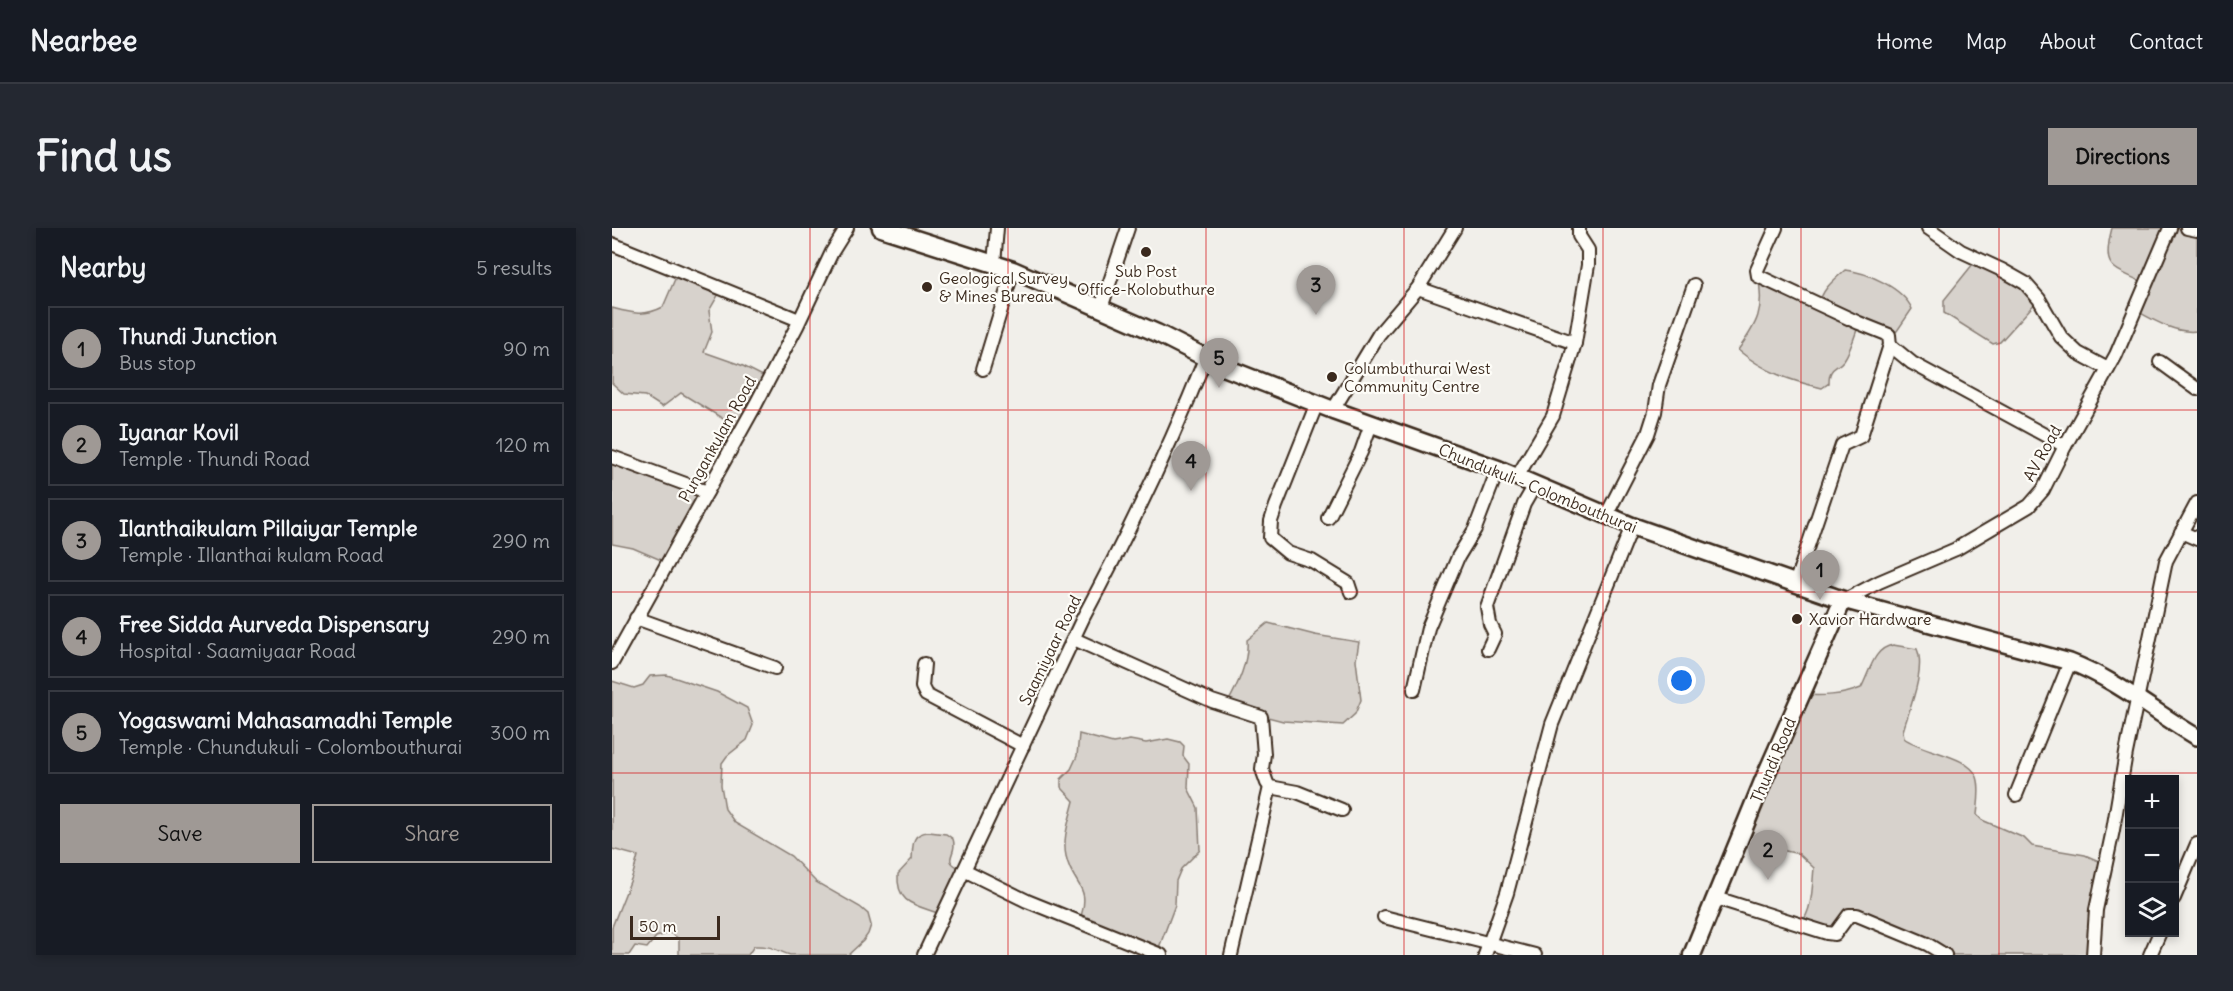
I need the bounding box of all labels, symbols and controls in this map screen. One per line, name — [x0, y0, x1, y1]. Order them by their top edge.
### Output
text: Nearbee — [30, 23, 137, 59]
text: Home — [1876, 28, 1933, 55]
text: Map — [1966, 28, 2007, 55]
text: About — [2040, 28, 2096, 55]
text: Contact — [2129, 28, 2203, 55]
button: Directions — [2048, 128, 2197, 185]
text: Find us — [36, 130, 172, 182]
marker: Sub Post Office-Kolobuthure — [1139, 245, 1153, 259]
text: Nearby — [60, 251, 146, 284]
text: 5 results — [476, 255, 552, 280]
place label: Sub Post Office-Kolobuthure — [1077, 261, 1215, 299]
pin: 3 — [1296, 266, 1336, 315]
place label: Geological Survey & Mines Bureau — [939, 268, 1068, 306]
marker: Geological Survey & Mines Bureau — [920, 280, 934, 294]
text: Thundi Junction — [119, 322, 277, 350]
text: 1 — [78, 336, 85, 361]
text: 90 m — [503, 336, 550, 361]
pin: 5 — [1200, 338, 1238, 388]
text: Bus stop — [119, 350, 196, 375]
place label: Columbuthurai West Community Centre — [1344, 358, 1491, 396]
marker: Columbuthurai West Community Centre — [1325, 370, 1339, 384]
street label: Pungankulam Road — [674, 372, 760, 506]
text: Iyanar Kovil — [119, 418, 239, 446]
street label: AV Road — [2018, 421, 2066, 485]
text: 2 — [76, 432, 87, 457]
text: 120 m — [496, 432, 550, 457]
street label: Chundukuli - Colombouthurai — [1436, 439, 1640, 537]
pin: 4 — [1172, 442, 1210, 491]
text: Temple · Thundi Road — [119, 446, 310, 471]
text: Ilanthaikulam Pillaiyar Temple — [119, 514, 418, 542]
text: 3 — [76, 528, 87, 553]
text: 290 m — [492, 528, 550, 553]
text: Temple · Illanthai kulam Road — [119, 542, 383, 567]
pin: 1 — [1800, 550, 1840, 600]
street label: Saamiyaar Road — [1015, 592, 1085, 708]
place label: Xavior Hardware — [1809, 609, 1931, 629]
text: Free Sidda Aurveda Dispensary — [119, 610, 430, 638]
marker: Xavior Hardware — [1790, 612, 1804, 626]
text: 4 — [76, 624, 87, 649]
text: 290 m — [492, 624, 550, 649]
text: Hospital · Saamiyaar Road — [119, 638, 356, 663]
your location — [1667, 666, 1696, 695]
text: Yogaswami Mahasamadhi Temple — [119, 706, 452, 734]
street label: Thundi Road — [1746, 714, 1800, 806]
text: 5 — [76, 720, 87, 745]
text: 300 m — [490, 720, 550, 745]
text: Temple · Chundukuli - Colombouthurai — [119, 734, 462, 759]
map controls — [2125, 775, 2179, 937]
button: + — [2125, 775, 2179, 829]
button: Save — [60, 804, 300, 863]
button: Share — [312, 804, 552, 863]
button: − — [2125, 829, 2179, 883]
pin: 2 — [1748, 830, 1788, 880]
button: layers — [2125, 883, 2179, 937]
scale bar — [630, 913, 720, 940]
text: 50 m — [639, 916, 677, 936]

